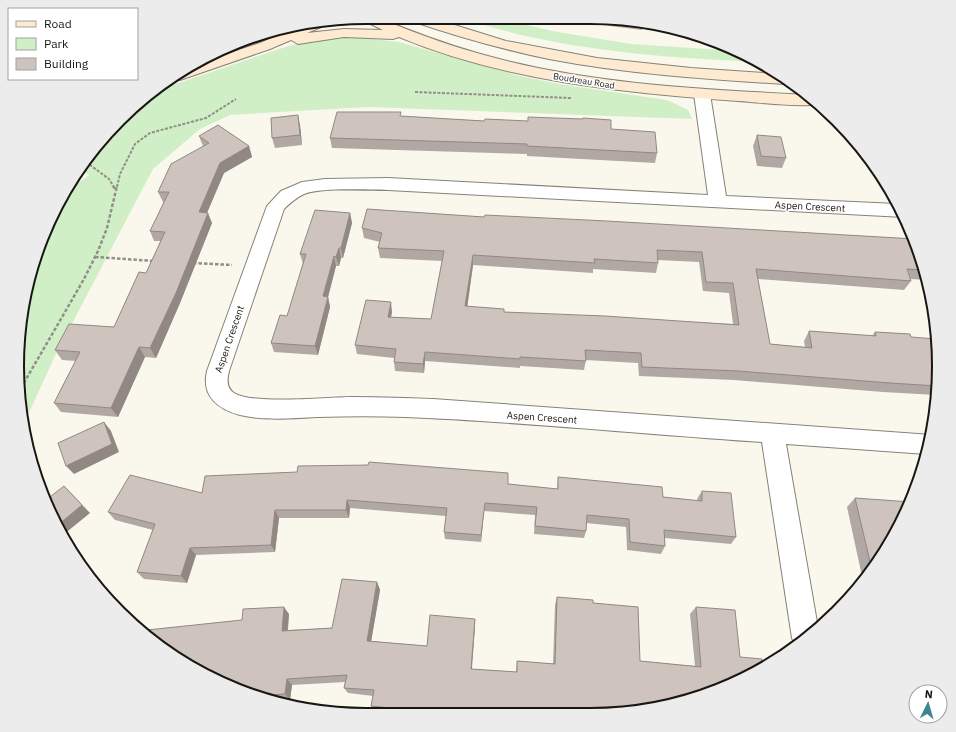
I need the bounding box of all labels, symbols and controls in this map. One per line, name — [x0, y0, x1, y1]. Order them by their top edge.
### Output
legend — [8, 8, 138, 80]
text: Road — [44, 16, 72, 31]
text: Park — [44, 36, 69, 51]
text: Building — [44, 56, 89, 71]
street label: Boudreau Road — [553, 70, 616, 91]
street label: Aspen Crescent — [774, 198, 846, 215]
street label: Aspen Crescent — [212, 303, 247, 375]
street label: Aspen Crescent — [506, 409, 578, 426]
north arrow — [908, 684, 948, 724]
text: N — [924, 687, 933, 701]

